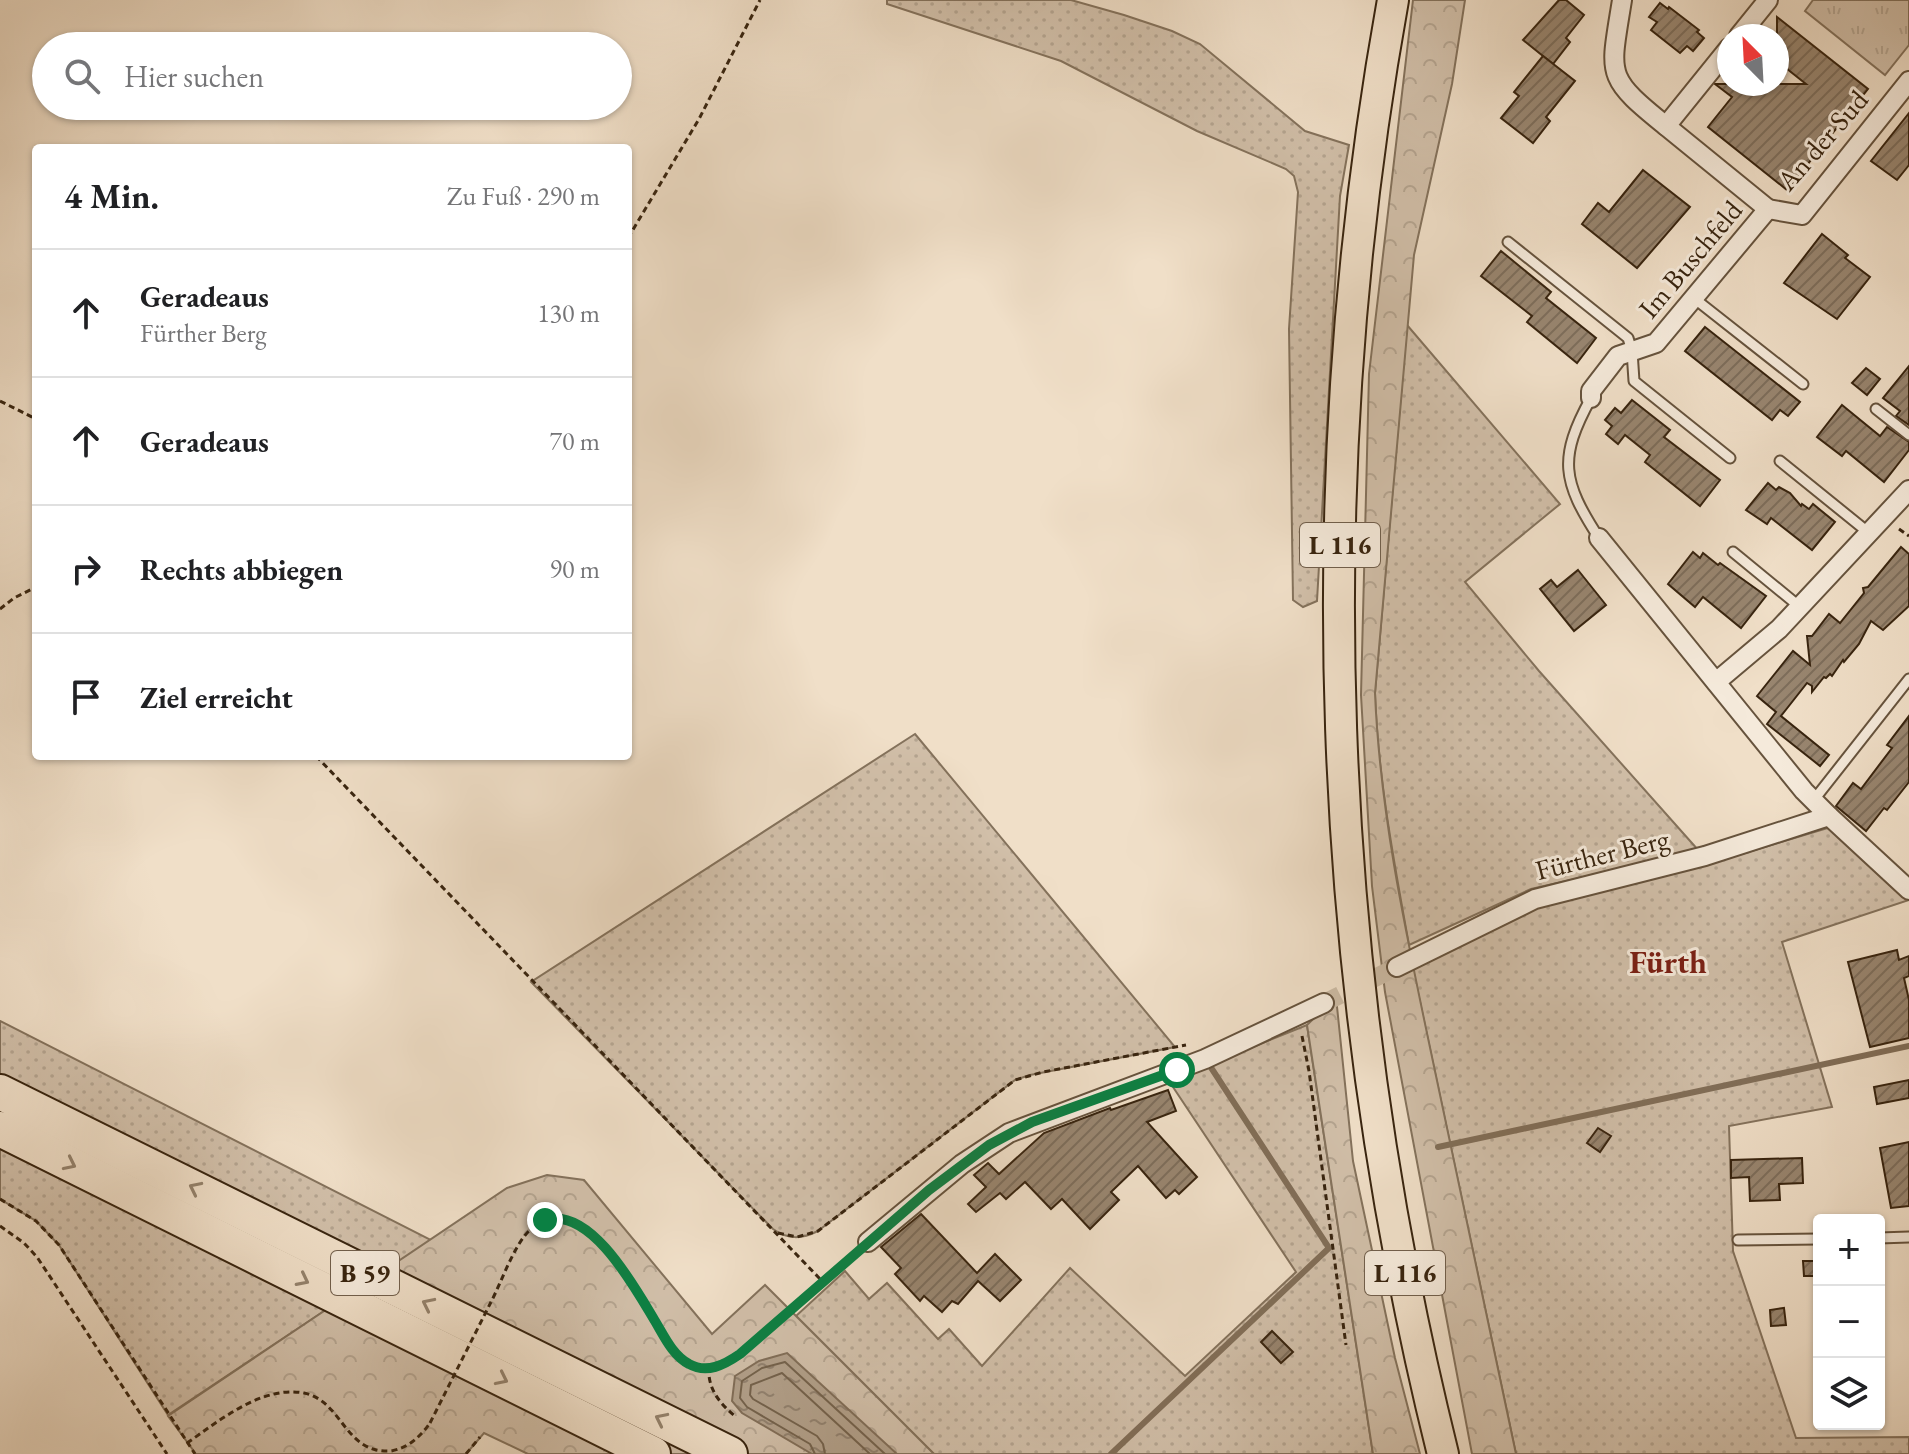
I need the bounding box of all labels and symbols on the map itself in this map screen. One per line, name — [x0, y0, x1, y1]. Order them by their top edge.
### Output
north arrow — [1717, 24, 1789, 96]
street label: An der Sud — [1768, 82, 1876, 199]
street label: Im Buschfeld — [1630, 192, 1750, 325]
road number: L 116 — [1300, 523, 1380, 567]
street label: Fürther Berg — [1531, 820, 1673, 888]
district label: Fürth — [1629, 941, 1707, 983]
route start — [1159, 1052, 1195, 1088]
one-way arrow — [61, 1154, 76, 1169]
one-way arrow — [188, 1183, 203, 1198]
route end — [527, 1202, 563, 1238]
road number: B 59 — [331, 1251, 399, 1295]
road number: L 116 — [1365, 1251, 1445, 1295]
one-way arrow — [294, 1270, 309, 1285]
one-way arrow — [421, 1298, 436, 1314]
one-way arrow — [494, 1369, 509, 1385]
one-way arrow — [654, 1414, 669, 1429]

